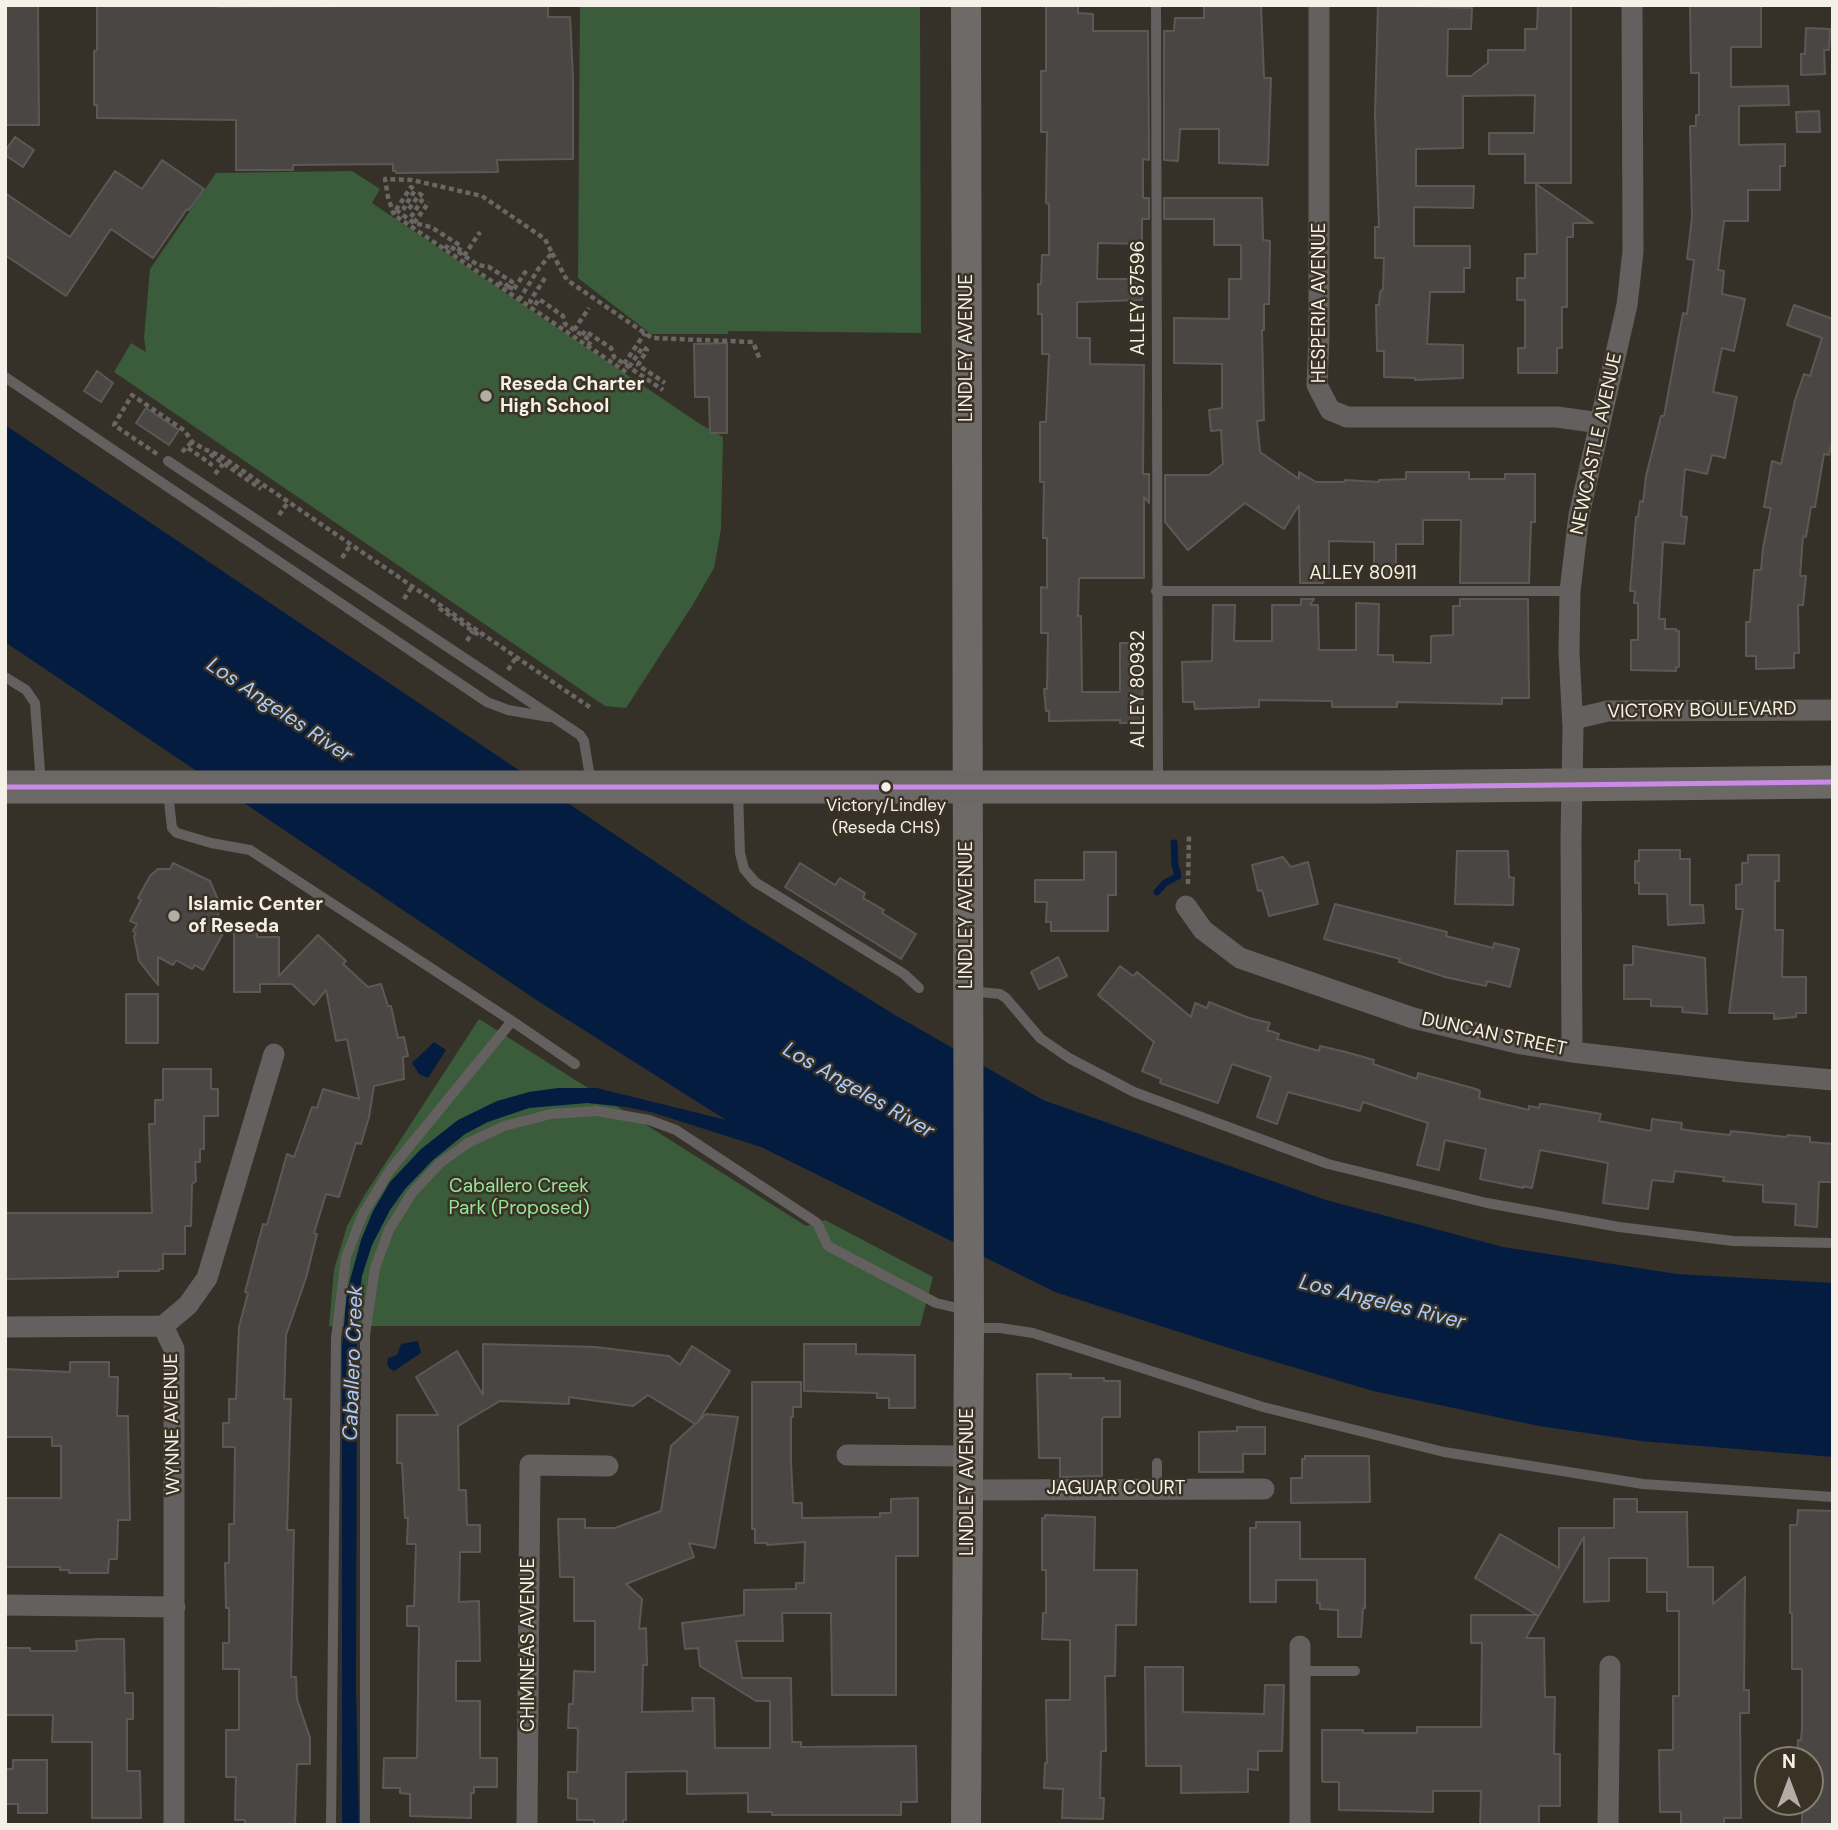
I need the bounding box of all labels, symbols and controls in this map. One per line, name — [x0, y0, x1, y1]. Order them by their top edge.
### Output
street label: HESPERIA AVENUE — [1309, 223, 1331, 383]
street label: ALLEY 87596 — [1128, 240, 1150, 356]
street label: LINDLEY AVENUE — [956, 274, 978, 422]
street label: NEWCASTLE AVENUE — [1567, 351, 1627, 537]
place label: Reseda Charter High School — [500, 374, 644, 418]
marker: Reseda Charter High School — [478, 388, 494, 404]
street label: ALLEY 80911 — [1309, 563, 1417, 585]
street label: ALLEY 80932 — [1128, 630, 1150, 748]
water label: Los Angeles River — [201, 653, 357, 769]
street label: VICTORY BOULEVARD — [1607, 698, 1797, 724]
marker: Victory/Lindley (Reseda CHS) — [879, 780, 893, 794]
place label: Victory/Lindley (Reseda CHS) — [826, 797, 946, 837]
street label: LINDLEY AVENUE — [956, 841, 978, 989]
place label: Islamic Center of Reseda — [188, 894, 323, 938]
marker: Islamic Center of Reseda — [166, 908, 182, 924]
street label: DUNCAN STREET — [1419, 1009, 1569, 1061]
water label: Los Angeles River — [778, 1037, 938, 1145]
park label: Caballero Creek Park (Proposed) — [448, 1176, 590, 1220]
water label: Los Angeles River — [1296, 1270, 1468, 1336]
water label: Caballero Creek — [339, 1285, 369, 1441]
street label: WYNNE AVENUE — [160, 1353, 186, 1495]
street label: LINDLEY AVENUE — [957, 1408, 979, 1556]
street label: JAGUAR COURT — [1047, 1478, 1185, 1500]
street label: CHIMINEAS AVENUE — [518, 1558, 540, 1732]
north arrow — [1754, 1746, 1824, 1816]
text: N — [1782, 1749, 1796, 1774]

